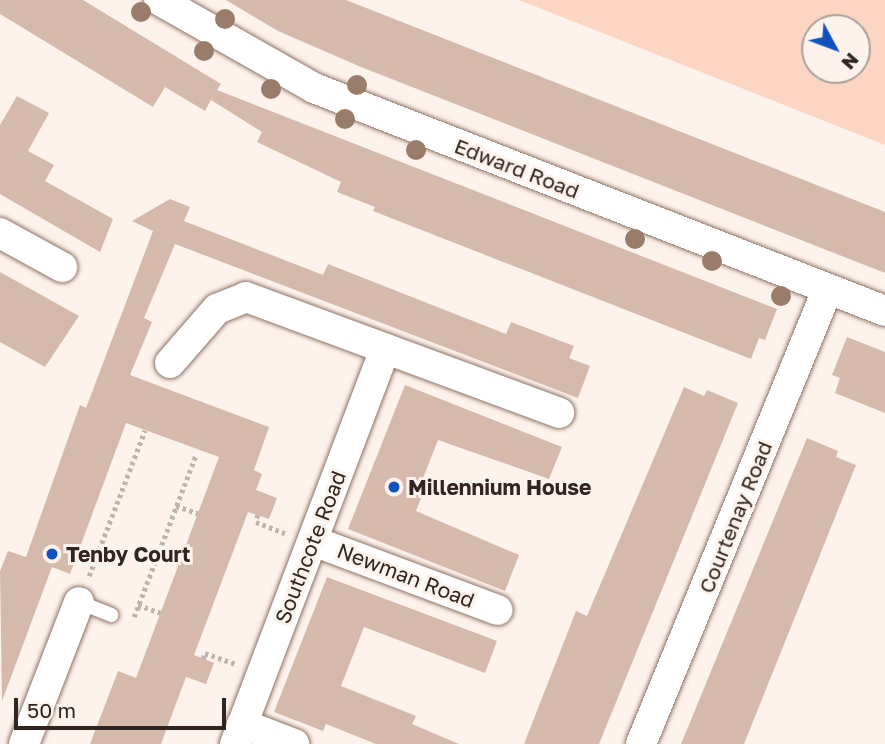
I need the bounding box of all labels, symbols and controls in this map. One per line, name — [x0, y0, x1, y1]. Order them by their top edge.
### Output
north arrow — [801, 14, 871, 84]
text: N — [837, 49, 864, 75]
street label: Edward Road — [451, 133, 583, 203]
street label: Courtenay Road — [693, 437, 777, 597]
street label: Southcote Road — [269, 467, 351, 627]
place label: Millennium House — [408, 474, 591, 500]
marker: Millennium House — [386, 479, 402, 495]
street label: Newman Road — [334, 537, 478, 613]
place label: Tenby Court — [66, 541, 190, 567]
marker: Tenby Court — [44, 546, 60, 562]
scale bar — [18, 684, 229, 728]
text: 50 m — [27, 697, 76, 723]

